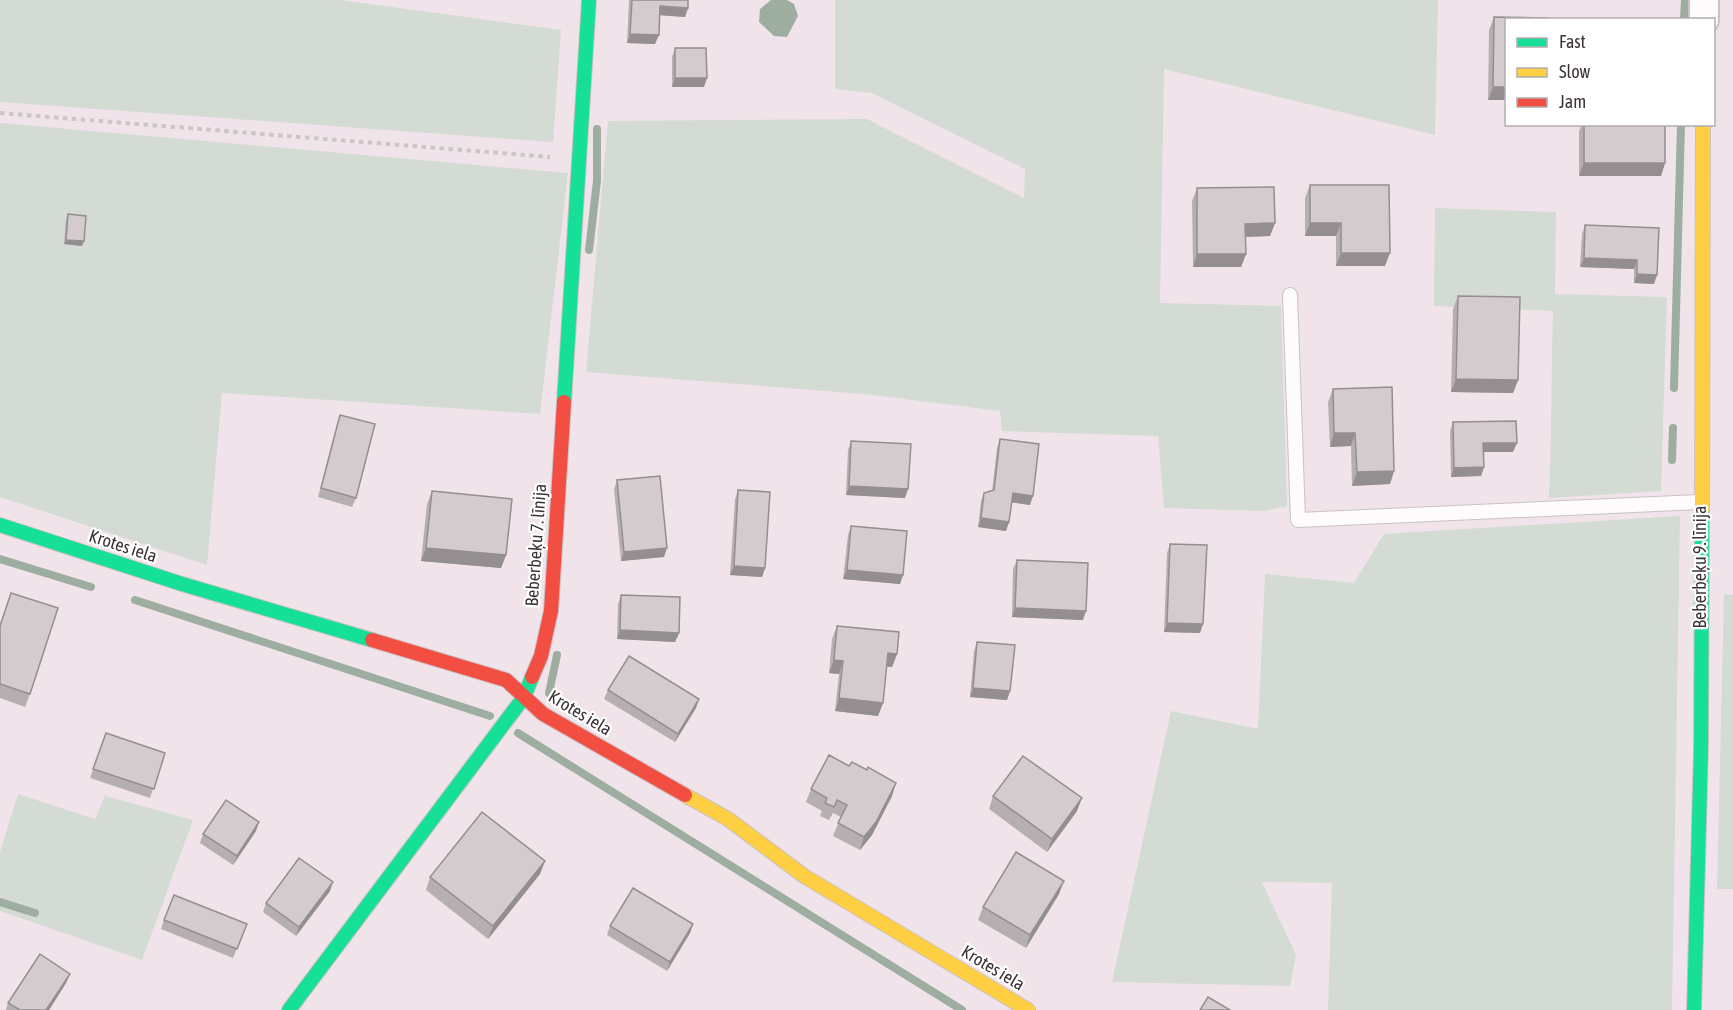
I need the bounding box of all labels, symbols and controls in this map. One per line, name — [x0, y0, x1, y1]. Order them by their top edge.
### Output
legend — [1505, 18, 1715, 126]
text: Fast — [1559, 31, 1586, 52]
text: Slow — [1559, 61, 1590, 82]
text: Jam — [1559, 91, 1586, 112]
street label: Beberbeķu 7. līnija — [521, 483, 550, 607]
street label: Beberbeķu 9. līnija — [1689, 506, 1710, 628]
street label: Krotes iela — [87, 525, 160, 566]
street label: Krotes iela — [545, 686, 616, 740]
street label: Krotes iela — [958, 941, 1029, 995]

